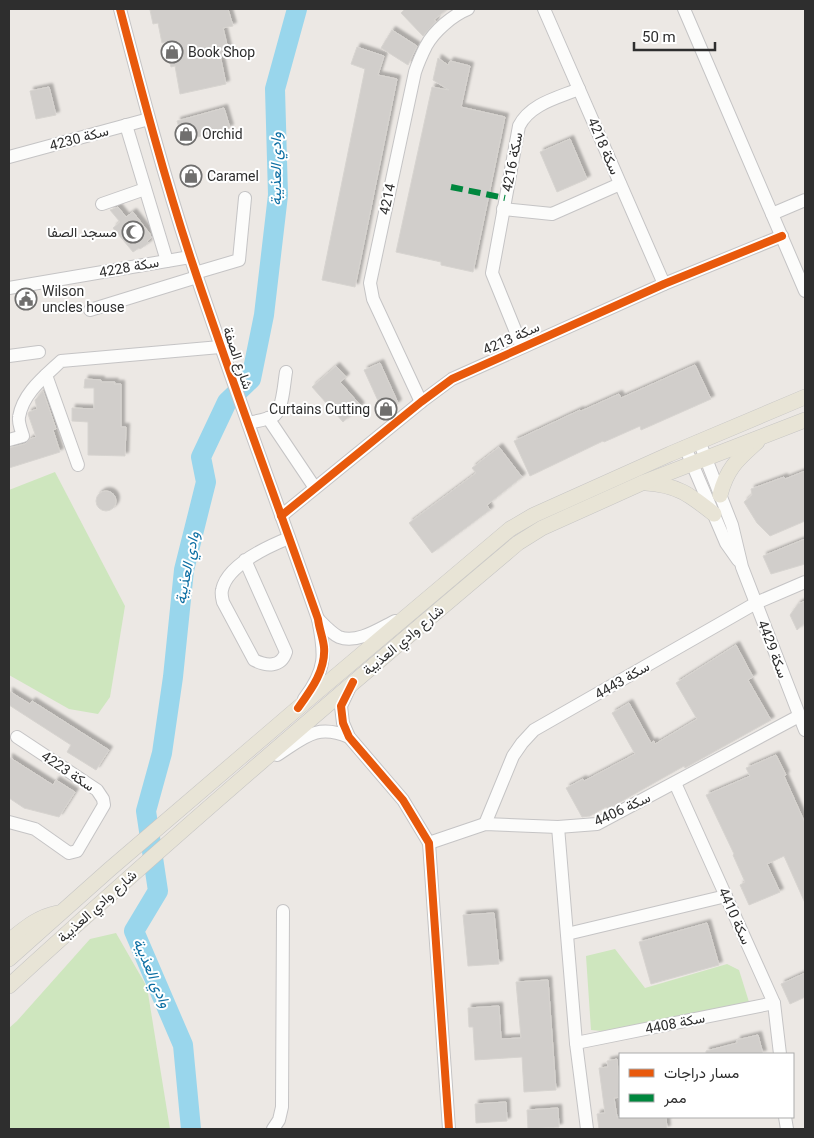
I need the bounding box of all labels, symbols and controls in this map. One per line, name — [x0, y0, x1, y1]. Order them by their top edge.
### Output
scale bar — [634, 20, 715, 52]
text: 50 m — [642, 28, 676, 46]
shop icon: Book Shop — [160, 40, 184, 64]
place label: Book Shop — [188, 44, 255, 60]
street label: سكة 4218 — [585, 115, 623, 177]
street label: سكة 4230 — [48, 122, 110, 154]
shop icon: Orchid — [174, 122, 198, 146]
place label: Orchid — [202, 126, 243, 142]
street label: سكة 4216 — [498, 131, 526, 193]
water label: وادي العذيبة — [267, 132, 288, 206]
shop icon: Caramel — [179, 164, 203, 188]
place label: Caramel — [207, 168, 259, 184]
street label: 4214 — [376, 182, 398, 216]
mosque icon: مسجد الصفا — [121, 220, 145, 244]
place label: مسجد الصفا — [47, 224, 117, 241]
street label: سكة 4228 — [98, 254, 160, 280]
place label: Wilson uncles house — [42, 283, 124, 315]
public building icon: Wilson uncles house — [14, 287, 38, 311]
street label: سكة 4213 — [480, 318, 542, 358]
street label: شارع الصفة — [217, 325, 256, 392]
shop icon: Curtains Cutting — [374, 397, 398, 421]
place label: Curtains Cutting — [269, 401, 370, 417]
water label: وادي العذيبة — [171, 530, 206, 606]
street label: شارع وادي العذيبة — [359, 602, 449, 681]
street label: سكة 4429 — [755, 618, 791, 680]
street label: سكة 4443 — [592, 658, 652, 702]
street label: سكة 4223 — [38, 747, 98, 795]
street label: سكة 4406 — [591, 789, 653, 829]
street label: شارع وادي العذيبة — [54, 866, 142, 948]
street label: سكة 4410 — [715, 885, 755, 947]
water label: وادي العذيبة — [127, 936, 175, 1012]
street label: سكة 4408 — [644, 1009, 706, 1037]
legend — [619, 1053, 794, 1118]
text: مسار دراجات — [664, 1064, 739, 1082]
text: ممر — [663, 1089, 686, 1107]

